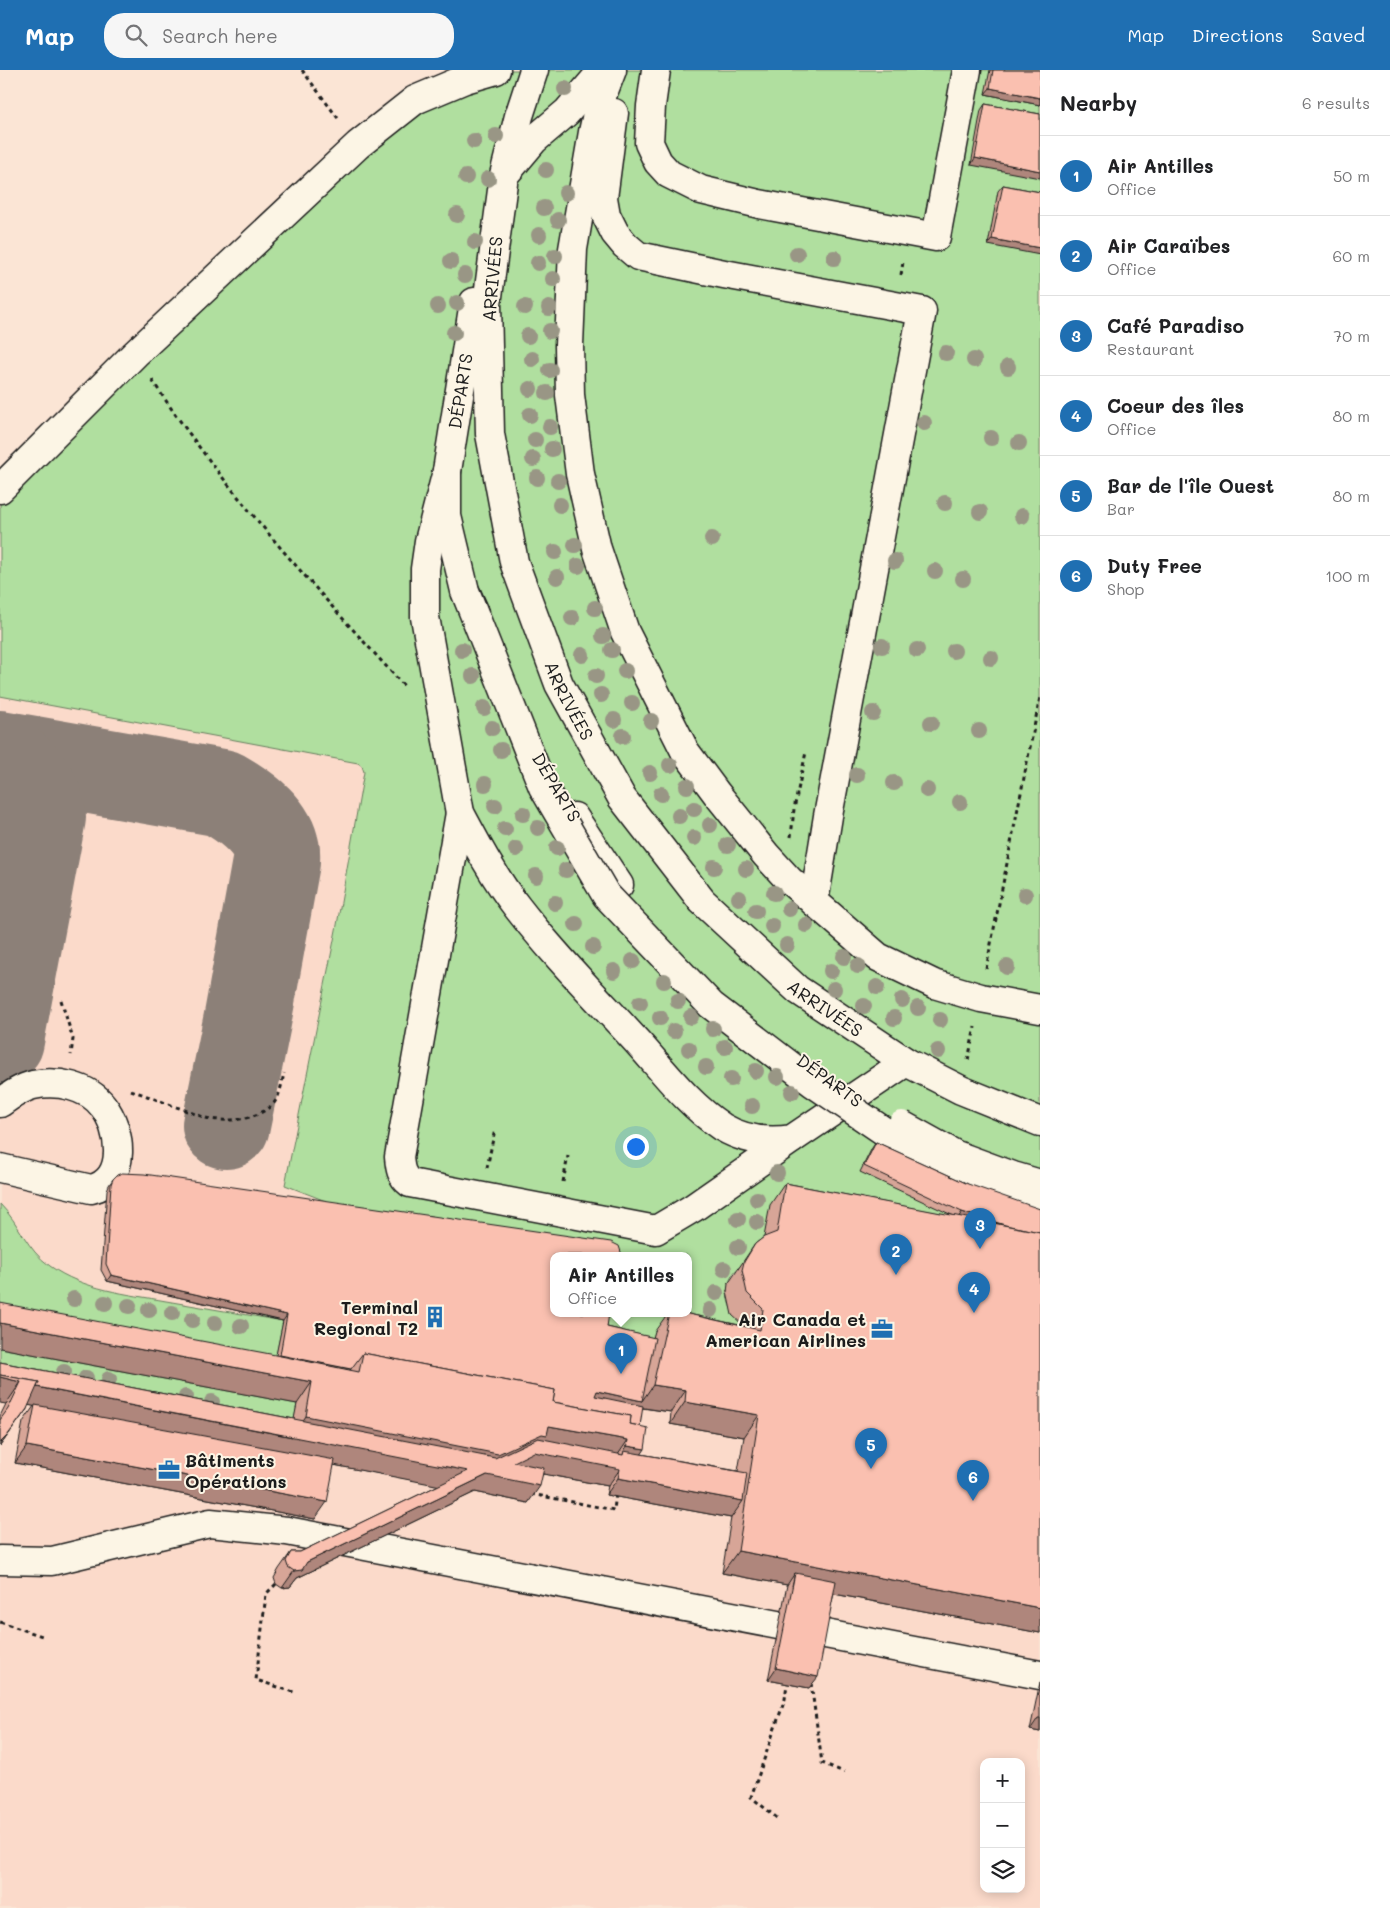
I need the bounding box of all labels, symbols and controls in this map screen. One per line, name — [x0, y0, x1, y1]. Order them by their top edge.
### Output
search box — [104, 13, 454, 58]
text: Map — [25, 20, 74, 51]
icon: search — [122, 21, 150, 49]
text: Search here — [162, 23, 278, 48]
text: Map — [1127, 23, 1164, 47]
text: Directions — [1192, 23, 1284, 47]
text: Saved — [1312, 23, 1365, 47]
text: Nearby — [1060, 89, 1137, 116]
text: 6 results — [1302, 92, 1370, 113]
text: Air Antilles — [1107, 153, 1214, 178]
text: 1 — [1072, 165, 1080, 186]
text: 50 m — [1333, 165, 1370, 186]
text: Office — [1107, 178, 1156, 199]
text: Air Caraïbes — [1107, 233, 1230, 258]
street label: ARRIVÉES — [476, 235, 508, 323]
text: 2 — [1072, 245, 1080, 266]
text: 60 m — [1333, 245, 1370, 266]
text: Office — [1107, 258, 1156, 279]
text: Café Paradiso — [1107, 313, 1244, 338]
text: 3 — [1071, 325, 1081, 346]
text: 70 m — [1333, 325, 1370, 346]
text: Restaurant — [1107, 338, 1195, 359]
street label: DÉPARTS — [442, 351, 478, 431]
text: Coeur des îles — [1107, 393, 1244, 418]
text: 4 — [1071, 405, 1081, 426]
text: 80 m — [1333, 405, 1370, 426]
text: Office — [1107, 418, 1156, 439]
text: Bar de l'île Ouest — [1107, 473, 1274, 498]
text: 5 — [1071, 485, 1081, 506]
text: 80 m — [1333, 485, 1370, 506]
text: Bar — [1107, 498, 1135, 519]
text: Duty Free — [1107, 553, 1202, 578]
text: 6 — [1071, 565, 1081, 586]
text: 100 m — [1325, 565, 1370, 586]
text: Shop — [1107, 578, 1144, 599]
street label: ARRIVÉES — [540, 658, 600, 744]
street label: DÉPARTS — [527, 748, 587, 826]
street label: ARRIVÉES — [782, 974, 868, 1042]
street label: DÉPARTS — [792, 1048, 868, 1112]
your location — [623, 1134, 649, 1160]
pin: 3 — [964, 1208, 996, 1249]
pin: 2 — [880, 1234, 912, 1275]
popup — [550, 1252, 692, 1317]
text: Air Antilles — [568, 1262, 674, 1287]
pin: 4 — [958, 1272, 990, 1313]
text: Office — [568, 1287, 617, 1308]
place label: Terminal Regional T2 — [314, 1295, 418, 1340]
building icon: Terminal Regional T2 — [422, 1304, 448, 1330]
place label: Air Canada et American Airlines — [705, 1307, 866, 1352]
office icon: Air Canada et American Airlines — [869, 1316, 895, 1342]
pin: 1 — [605, 1333, 637, 1374]
pin: 5 — [855, 1428, 887, 1469]
place label: Bâtiments Opérations — [185, 1448, 287, 1493]
office icon: Bâtiments Opérations — [156, 1457, 182, 1483]
pin: 6 — [957, 1460, 989, 1501]
map controls — [980, 1758, 1025, 1893]
button: + — [980, 1758, 1025, 1803]
button: − — [980, 1803, 1025, 1848]
button: layers — [980, 1848, 1025, 1893]

